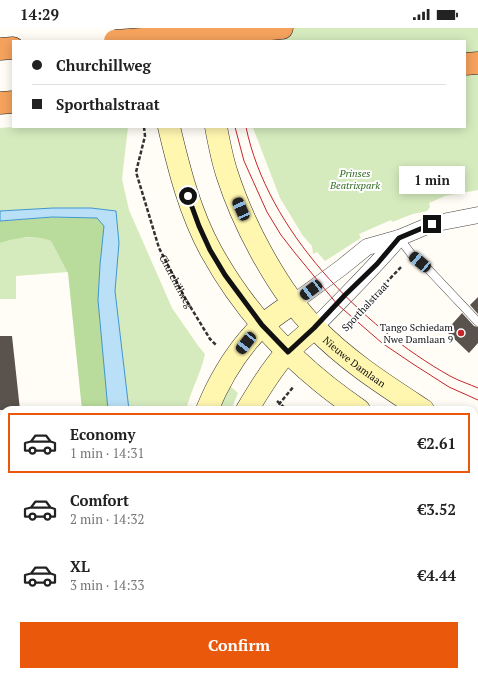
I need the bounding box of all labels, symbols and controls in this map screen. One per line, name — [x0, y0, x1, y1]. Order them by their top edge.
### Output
text: 14:29 — [20, 4, 59, 24]
text: Churchillweg — [56, 55, 151, 75]
text: Sporthalstraat — [56, 94, 160, 114]
callout: 1 min — [399, 166, 465, 194]
park label: Prinses Beatrixpark — [329, 167, 380, 192]
text: 1 min — [414, 171, 450, 189]
route start — [179, 187, 197, 205]
car — [231, 196, 251, 222]
route end — [423, 215, 441, 233]
car — [407, 250, 433, 274]
street label: Churchillweg — [156, 252, 196, 311]
car — [298, 278, 324, 302]
street label: Sporthalstraat — [339, 278, 392, 334]
place label: Tango Schiedam Nwe Damlaan 9 — [380, 321, 453, 346]
marker: Tango Schiedam Nwe Damlaan 9 — [456, 328, 466, 338]
car — [234, 330, 258, 356]
street label: Nieuwe Damlaan — [320, 334, 388, 390]
text: Economy — [70, 424, 135, 444]
icon: car — [22, 425, 58, 461]
text: €2.61 — [418, 433, 456, 453]
text: 1 min · 14:31 — [70, 444, 144, 462]
text: Comfort — [70, 490, 129, 510]
icon: car — [22, 491, 58, 527]
text: €3.52 — [418, 499, 456, 519]
text: 2 min · 14:32 — [70, 510, 144, 528]
text: XL — [70, 556, 90, 576]
icon: car — [22, 557, 58, 593]
text: €4.44 — [418, 565, 456, 585]
text: 3 min · 14:33 — [70, 576, 144, 594]
button: Confirm — [20, 622, 458, 668]

